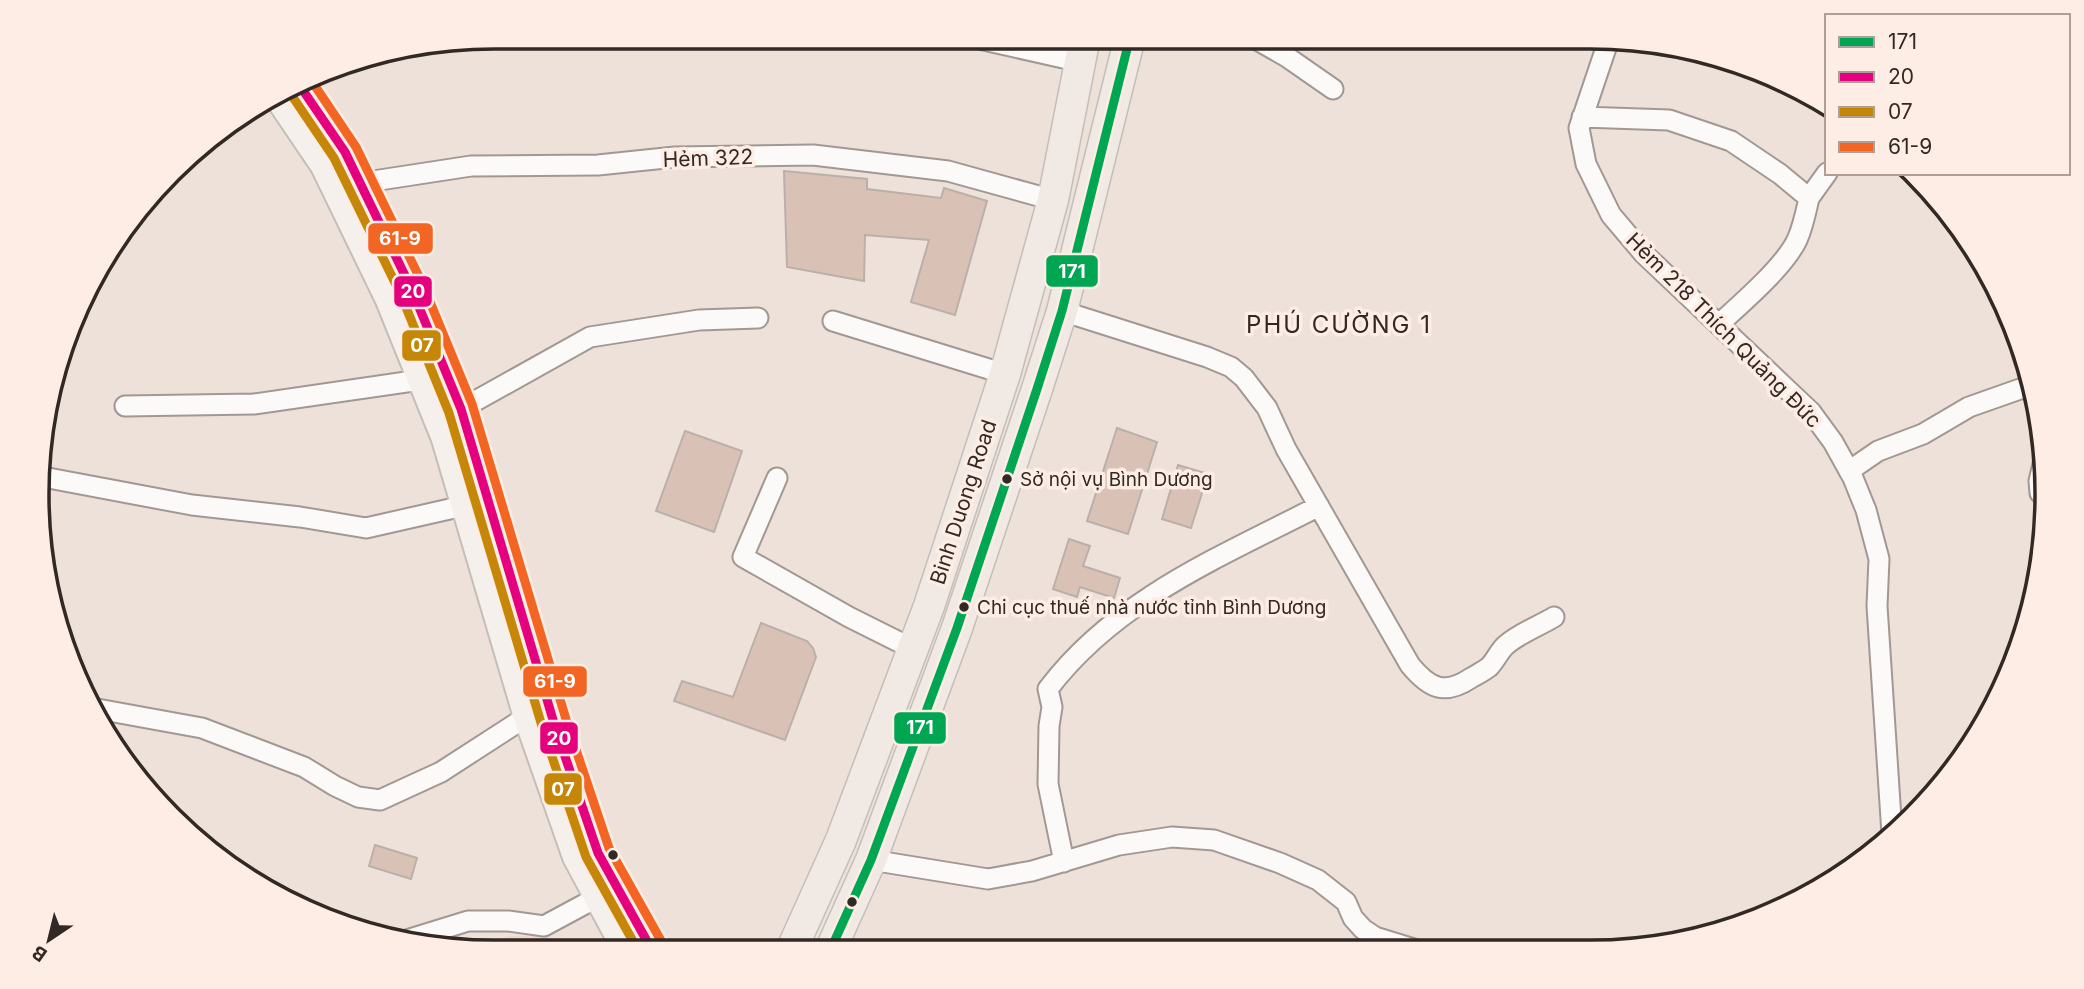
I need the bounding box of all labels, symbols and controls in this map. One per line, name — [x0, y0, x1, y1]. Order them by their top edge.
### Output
legend — [1825, 14, 2070, 175]
text: 171 — [1888, 29, 1917, 54]
text: 20 — [1888, 64, 1914, 89]
text: 07 — [1888, 99, 1913, 124]
text: 61-9 — [1888, 134, 1932, 159]
street label: Hẻm 322 — [662, 144, 754, 172]
line badge: 61-9 — [367, 222, 434, 255]
text: 61-9 — [379, 227, 421, 250]
street label: Hẻm 218 Thích Quảng Đức — [1621, 227, 1827, 433]
line badge: 171 — [1045, 254, 1099, 288]
text: 171 — [1058, 260, 1086, 283]
line badge: 20 — [393, 275, 433, 308]
text: 20 — [401, 280, 425, 303]
district label: PHÚ CƯỜNG 1 — [1246, 309, 1432, 339]
line badge: 07 — [401, 329, 442, 362]
text: 07 — [410, 334, 434, 357]
street label: Binh Duong Road — [925, 417, 1001, 587]
place label: Sở nội vụ Bình Dương — [1020, 468, 1213, 491]
marker: Sở nội vụ Bình Dương — [1000, 472, 1014, 486]
place label: Chi cục thuế nhà nước tỉnh Bình Dương — [977, 596, 1326, 619]
marker: Chi cục thuế nhà nước tỉnh Bình Dương — [957, 600, 971, 614]
line badge: 61-9 — [522, 665, 588, 698]
text: 61-9 — [534, 670, 576, 693]
line badge: 171 — [893, 711, 947, 745]
text: 171 — [906, 716, 934, 739]
line badge: 20 — [539, 721, 579, 755]
text: 20 — [547, 727, 571, 750]
line badge: 07 — [543, 772, 583, 806]
text: 07 — [551, 778, 575, 801]
unlabelled marker — [606, 848, 620, 862]
unlabelled marker — [845, 895, 859, 909]
north arrow — [14, 905, 84, 975]
text: B — [28, 940, 51, 967]

